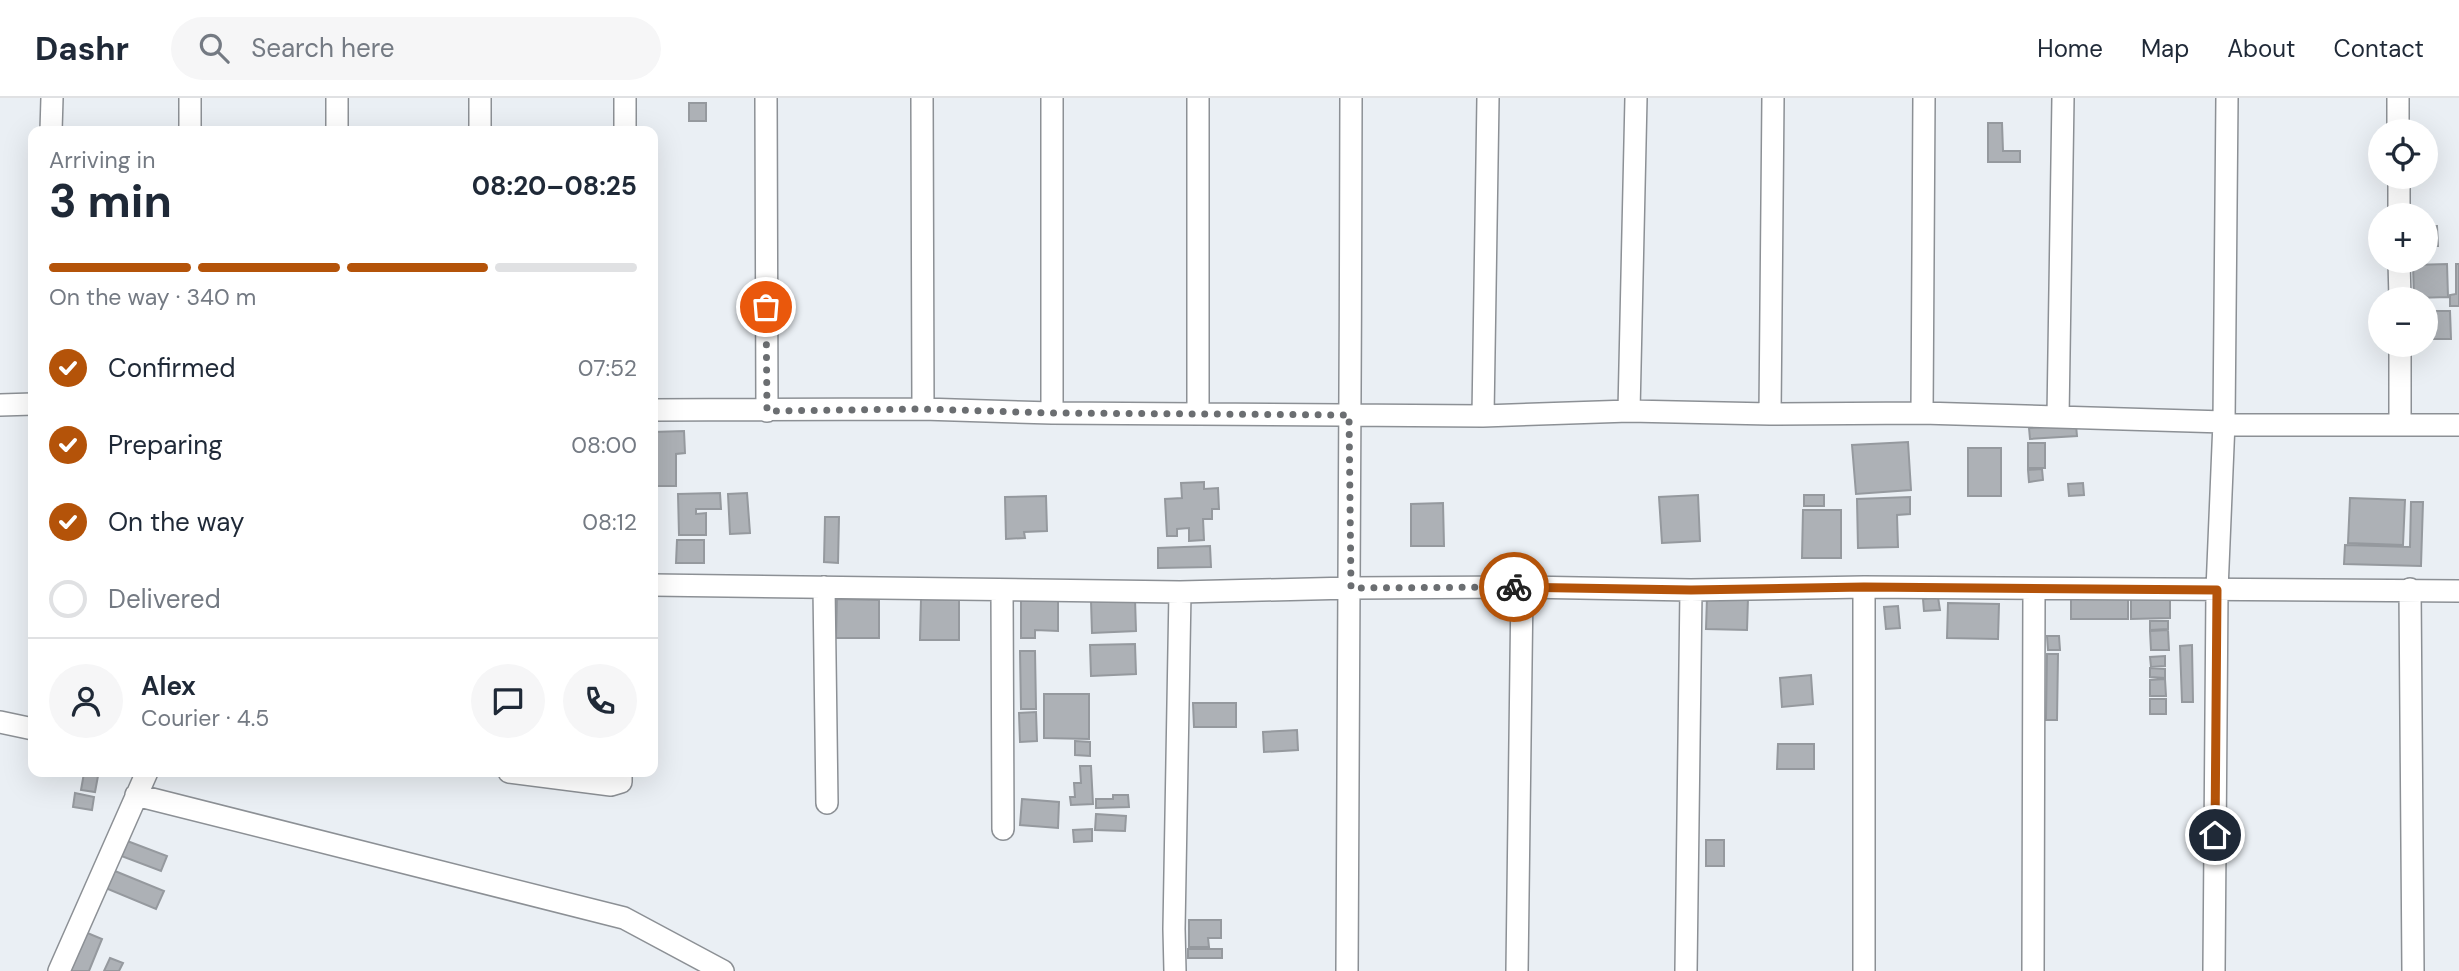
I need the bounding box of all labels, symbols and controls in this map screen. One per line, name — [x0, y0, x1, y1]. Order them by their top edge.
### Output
search box — [171, 17, 661, 80]
text: Dashr — [35, 27, 129, 70]
icon: search — [195, 29, 233, 67]
text: Search here — [251, 31, 395, 65]
text: Home — [2037, 33, 2103, 64]
text: Map — [2141, 33, 2189, 64]
text: About — [2227, 33, 2296, 64]
text: Contact — [2334, 33, 2424, 64]
map controls — [2368, 119, 2438, 357]
button: locate — [2368, 119, 2438, 189]
text: Arriving in — [49, 145, 155, 175]
text: 08:20–08:25 — [472, 169, 637, 203]
text: 3 min — [49, 171, 172, 231]
button: + — [2368, 203, 2438, 273]
pin — [736, 277, 796, 337]
text: On the way · 340 m — [49, 282, 256, 312]
button: − — [2368, 287, 2438, 357]
icon: bag — [747, 288, 785, 326]
icon: check — [49, 349, 87, 387]
text: Confirmed — [108, 351, 235, 385]
text: 07:52 — [578, 353, 637, 383]
icon: check — [49, 426, 87, 464]
text: Preparing — [108, 428, 223, 462]
text: 08:00 — [571, 430, 637, 460]
icon: check — [49, 503, 87, 541]
text: On the way — [108, 505, 244, 539]
text: 08:12 — [582, 507, 637, 537]
courier — [1479, 552, 1549, 622]
icon: bike — [1495, 568, 1533, 606]
text: Delivered — [108, 582, 221, 616]
button: person — [49, 664, 123, 738]
button: chat — [471, 664, 545, 738]
button: phone — [563, 664, 637, 738]
text: Alex — [141, 669, 196, 703]
text: Courier · 4.5 — [141, 703, 269, 733]
pin — [2185, 805, 2245, 865]
icon: home — [2196, 816, 2234, 854]

